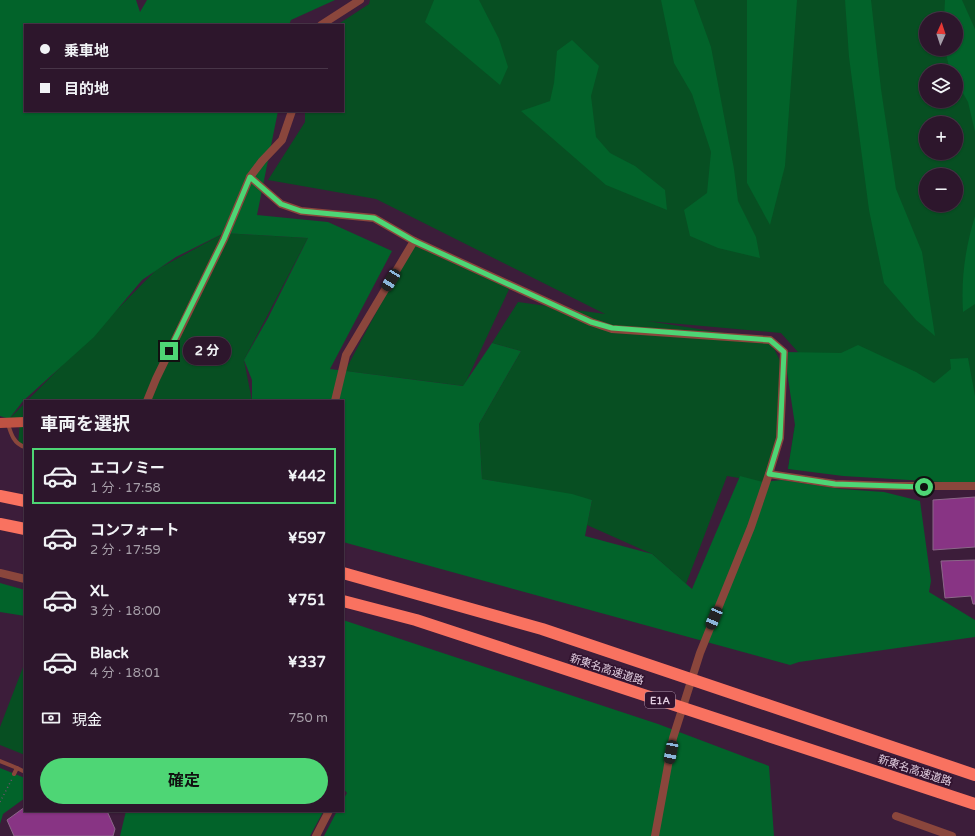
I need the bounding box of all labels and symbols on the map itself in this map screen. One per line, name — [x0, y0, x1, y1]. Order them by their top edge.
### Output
north arrow — [919, 12, 963, 56]
car — [380, 267, 402, 293]
callout: 2 分 — [183, 337, 231, 365]
route end — [160, 342, 178, 360]
route start — [915, 478, 933, 496]
car — [704, 605, 724, 631]
street label: 新東名高速道路 — [568, 651, 645, 688]
road number: E1A — [645, 692, 675, 708]
car — [663, 739, 679, 765]
street label: 新東名高速道路 — [876, 752, 953, 789]

